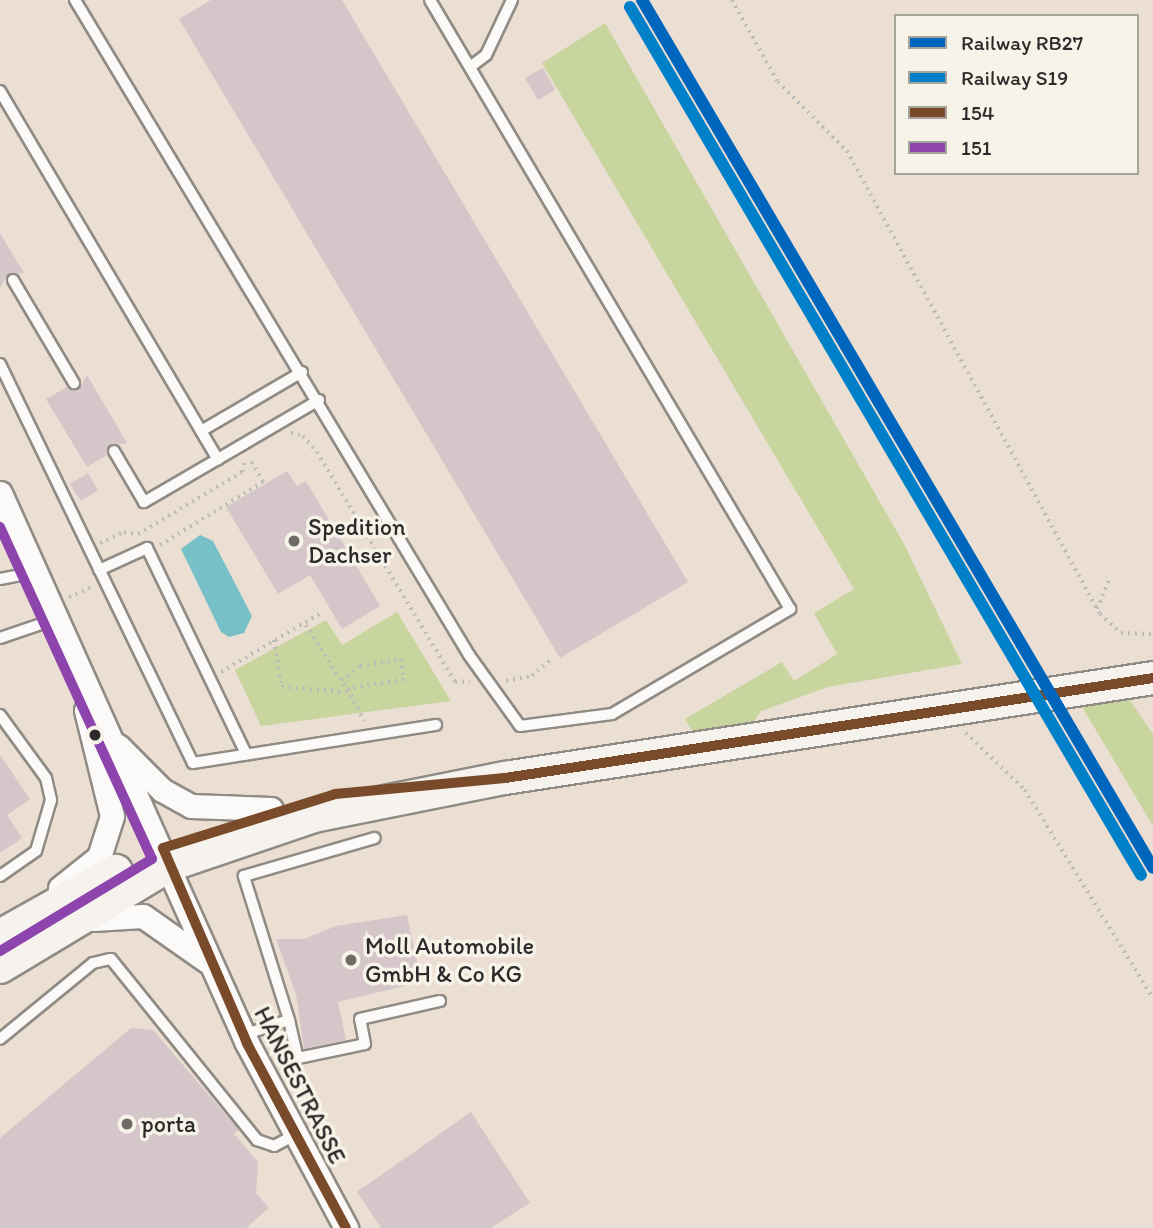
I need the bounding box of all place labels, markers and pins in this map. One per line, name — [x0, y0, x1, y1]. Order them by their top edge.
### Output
place label: Spedition Dachser — [308, 513, 406, 569]
marker: Spedition Dachser — [286, 533, 302, 549]
unlabelled marker — [88, 728, 102, 742]
place label: Moll Automobile GmbH & Co KG — [365, 932, 533, 988]
marker: Moll Automobile GmbH & Co KG — [343, 952, 359, 968]
place label: porta — [141, 1110, 196, 1138]
marker: porta — [119, 1116, 135, 1132]

